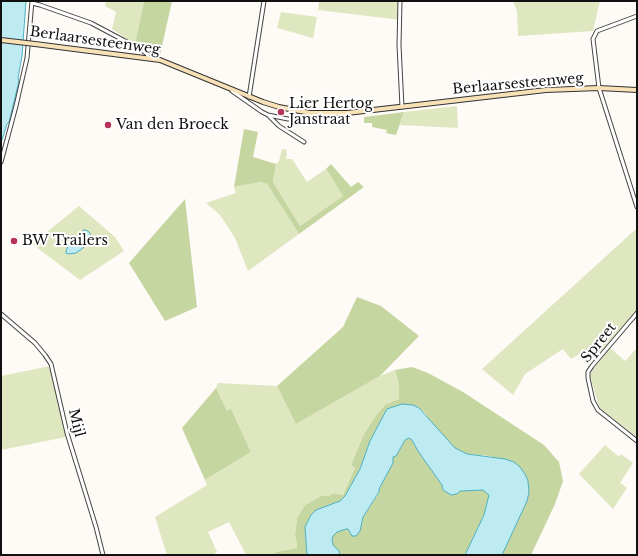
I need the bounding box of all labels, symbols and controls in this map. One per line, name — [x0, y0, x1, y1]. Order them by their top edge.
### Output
street label: Berlaarsesteenweg — [29, 24, 161, 58]
street label: Berlaarsesteenweg — [452, 70, 584, 98]
place label: Lier Hertog Janstraat — [289, 96, 373, 128]
marker: Lier Hertog Janstraat — [276, 107, 286, 117]
place label: Van den Broeck — [116, 117, 229, 133]
marker: Van den Broeck — [103, 120, 113, 130]
place label: BW Trailers — [22, 233, 108, 249]
marker: BW Trailers — [9, 236, 19, 246]
street label: Spreet — [578, 320, 620, 366]
street label: Mijl — [64, 407, 88, 439]

